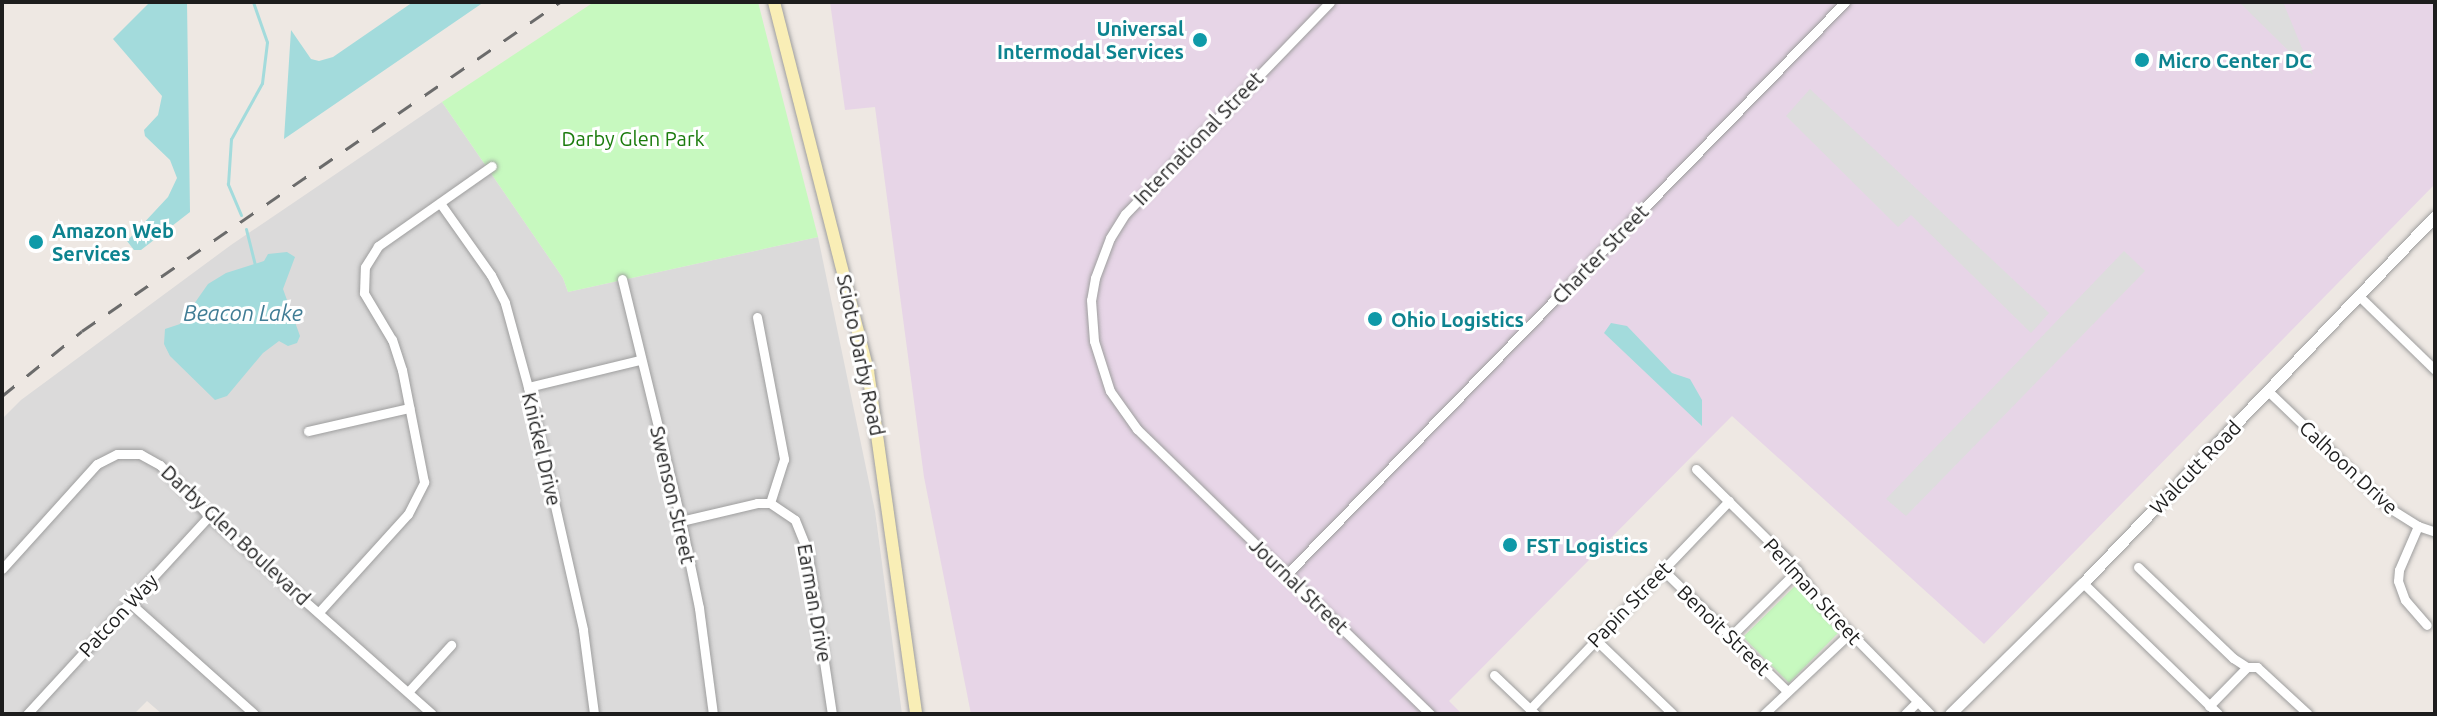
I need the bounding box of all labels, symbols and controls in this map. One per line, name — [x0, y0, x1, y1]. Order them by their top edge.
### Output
place label: Universal Intermodal Services — [997, 16, 1184, 63]
marker: Universal Intermodal Services — [1191, 31, 1209, 49]
place label: Micro Center DC — [2158, 48, 2312, 72]
marker: Micro Center DC — [2133, 51, 2151, 69]
street label: International Street — [1128, 66, 1268, 210]
park label: Darby Glen Park — [561, 126, 705, 150]
street label: Charter Street — [1547, 199, 1653, 309]
place label: Amazon Web Services — [52, 218, 174, 265]
marker: Amazon Web Services — [27, 233, 45, 251]
street label: Scioto Darby Road — [832, 272, 890, 438]
water label: Beacon Lake — [183, 300, 303, 326]
place label: Ohio Logistics — [1391, 307, 1524, 331]
marker: Ohio Logistics — [1366, 310, 1384, 328]
street label: Knickel Drive — [517, 390, 567, 508]
street label: Walcutt Road — [2144, 415, 2246, 519]
street label: Calhoon Drive — [2295, 415, 2403, 519]
street label: Swenson Street — [645, 424, 701, 566]
street label: Darby Glen Boulevard — [157, 460, 315, 610]
street label: Journal Street — [1245, 533, 1353, 639]
place label: FST Logistics — [1526, 533, 1648, 557]
street label: Perlman Street — [1759, 533, 1867, 649]
marker: FST Logistics — [1501, 536, 1519, 554]
street label: Earman Drive — [793, 542, 837, 664]
street label: Papin Street — [1582, 556, 1676, 652]
street label: Patcon Way — [73, 568, 163, 662]
street label: Benoit Street — [1673, 580, 1775, 680]

